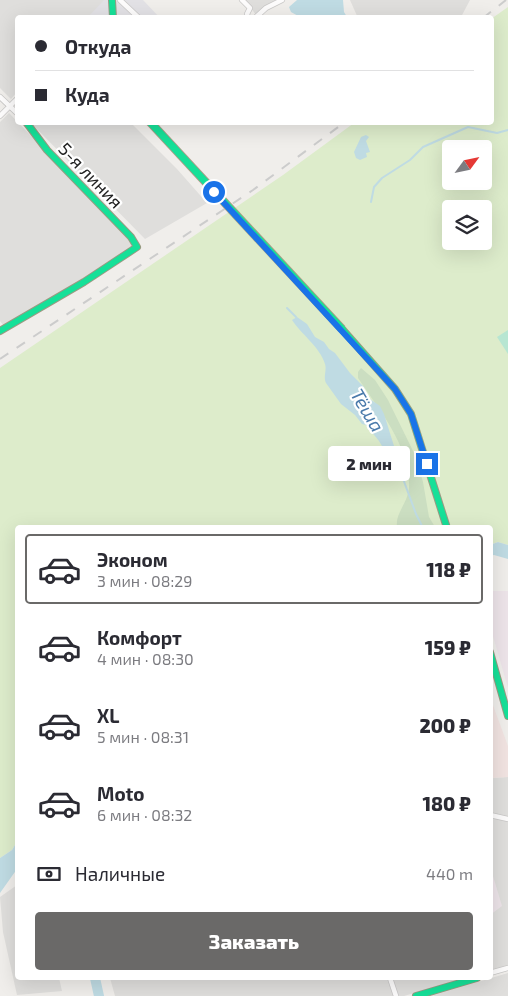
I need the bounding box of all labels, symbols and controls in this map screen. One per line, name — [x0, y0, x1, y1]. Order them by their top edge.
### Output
text: Откуда — [65, 35, 131, 58]
text: Куда — [65, 83, 110, 106]
street label: 5-я линия — [54, 138, 128, 212]
north arrow — [442, 140, 492, 190]
map controls — [442, 140, 492, 250]
route start — [203, 181, 225, 203]
button: layers — [442, 200, 492, 250]
water label: Тёша — [346, 384, 390, 436]
callout: 2 мин — [327, 446, 410, 482]
route end — [416, 453, 438, 475]
text: 2 мин — [346, 454, 392, 473]
icon: car — [37, 547, 82, 592]
text: Эконом — [97, 548, 168, 571]
text: 118 ₽ — [426, 558, 471, 581]
text: 3 мин · 08:29 — [97, 571, 192, 590]
icon: car — [37, 625, 82, 670]
text: Комфорт — [97, 626, 182, 649]
text: 159 ₽ — [425, 636, 471, 659]
text: 4 мин · 08:30 — [97, 649, 194, 668]
icon: car — [37, 703, 82, 748]
text: XL — [97, 704, 119, 727]
text: 200 ₽ — [420, 714, 471, 737]
text: 5 мин · 08:31 — [97, 727, 189, 746]
icon: car — [37, 781, 82, 826]
text: Moto — [97, 782, 145, 805]
text: 180 ₽ — [422, 792, 471, 815]
text: 6 мин · 08:32 — [97, 805, 192, 824]
icon: cash — [35, 860, 63, 888]
text: Наличные — [75, 862, 165, 885]
text: 440 m — [426, 864, 473, 883]
button: Заказать — [35, 912, 473, 970]

